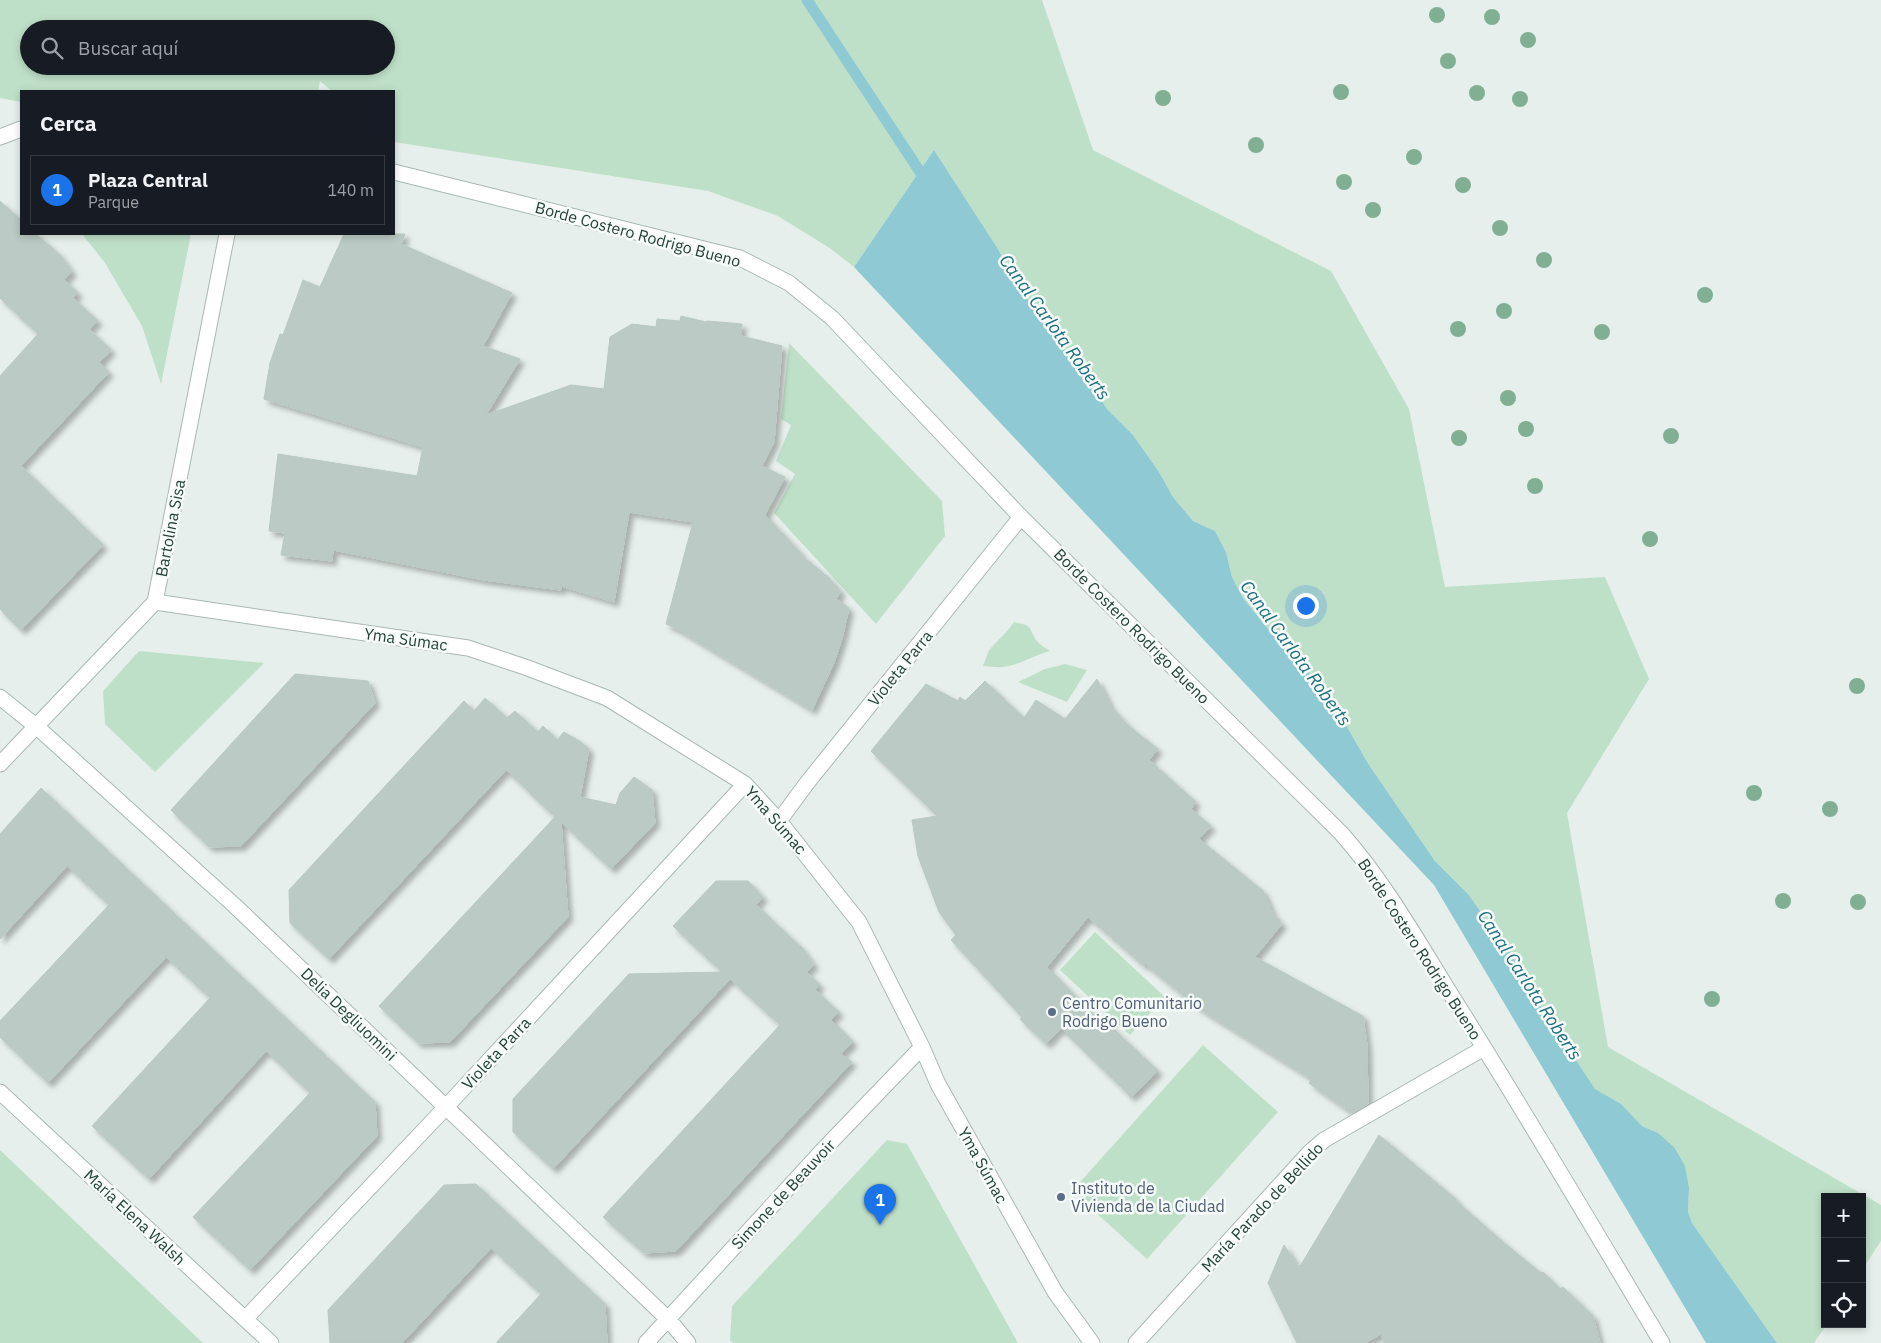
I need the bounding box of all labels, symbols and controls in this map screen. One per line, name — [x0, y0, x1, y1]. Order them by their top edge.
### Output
search box — [20, 20, 395, 75]
icon: search — [38, 34, 66, 62]
text: Buscar aquí — [78, 36, 178, 60]
text: Cerca — [40, 109, 97, 137]
text: Plaza Central — [88, 168, 208, 192]
text: 1 — [52, 180, 62, 200]
text: 140 m — [327, 180, 374, 200]
text: Parque — [88, 192, 139, 212]
street label: Borde Costero Rodrigo Bueno — [533, 197, 743, 271]
water label: Canal Carlota Roberts — [994, 250, 1116, 404]
street label: Bartolina Sisa — [151, 477, 189, 578]
street label: Borde Costero Rodrigo Bueno — [1050, 544, 1214, 708]
water label: Canal Carlota Roberts — [1235, 576, 1357, 730]
your location — [1293, 593, 1319, 619]
street label: Yma Súmac — [363, 623, 449, 655]
street label: Violeta Parra — [863, 626, 937, 710]
street label: Yma Súmac — [741, 782, 811, 858]
street label: Borde Costero Rodrigo Bueno — [1354, 855, 1486, 1043]
water label: Canal Carlota Roberts — [1473, 906, 1587, 1064]
street label: Delia Degliuomini — [297, 963, 401, 1065]
place label: Centro Comunitario Rodrigo Bueno — [1062, 993, 1202, 1031]
marker: Centro Comunitario Rodrigo Bueno — [1046, 1006, 1058, 1018]
street label: Violeta Parra — [457, 1012, 535, 1093]
street label: Yma Súmac — [954, 1123, 1012, 1207]
street label: Simone de Beauvoir — [727, 1135, 839, 1253]
street label: María Parado de Bellido — [1197, 1138, 1327, 1276]
street label: María Elena Walsh — [80, 1165, 190, 1269]
place label: Instituto de Vivienda de la Ciudad — [1071, 1178, 1225, 1216]
pin: 1 — [864, 1184, 896, 1225]
marker: Instituto de Vivienda de la Ciudad — [1055, 1191, 1067, 1203]
map controls — [1821, 1193, 1866, 1328]
button: + — [1821, 1193, 1866, 1238]
button: − — [1821, 1238, 1866, 1283]
button: locate — [1821, 1283, 1866, 1328]

